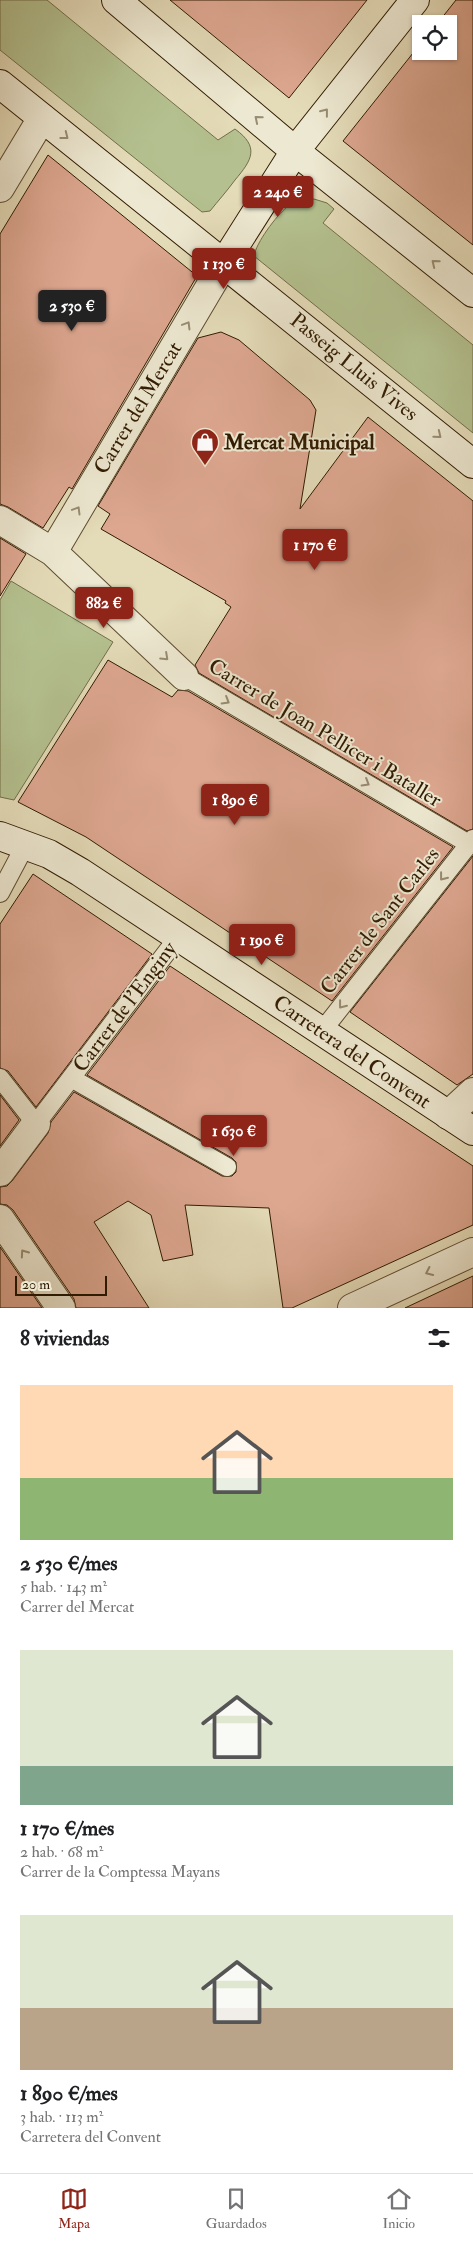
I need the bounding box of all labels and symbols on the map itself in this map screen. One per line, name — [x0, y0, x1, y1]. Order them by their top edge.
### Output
one-way arrow — [320, 109, 329, 118]
one-way arrow — [254, 116, 263, 125]
one-way arrow — [59, 131, 68, 139]
pin: 2 240 € — [232, 176, 324, 218]
pin: 1 130 € — [178, 248, 270, 290]
one-way arrow — [432, 260, 441, 268]
pin: 2 530 € — [26, 290, 118, 332]
street label: Passeig Lluis Vives — [284, 307, 424, 427]
one-way arrow — [181, 322, 191, 331]
street label: Carrer del Mercat — [88, 337, 188, 479]
shop icon: Mercat Municipal — [190, 427, 220, 466]
place label: Mercat Municipal — [223, 429, 375, 456]
one-way arrow — [432, 430, 441, 439]
one-way arrow — [71, 507, 81, 516]
pin: 1 170 € — [269, 528, 361, 571]
pin: 882 € — [69, 586, 139, 629]
one-way arrow — [159, 651, 168, 660]
street label: Carrer de Joan Pellicer i Bataller — [203, 653, 447, 814]
one-way arrow — [221, 694, 230, 704]
one-way arrow — [360, 777, 369, 787]
pin: 1 890 € — [189, 784, 281, 826]
street label: Carrer de Sant Carles — [314, 842, 446, 1000]
one-way arrow — [440, 871, 448, 880]
pin: 1 190 € — [216, 924, 308, 966]
street label: Carrer de l'Enginy — [67, 936, 183, 1078]
street label: Carretera del Convent — [268, 989, 436, 1115]
one-way arrow — [340, 999, 348, 1008]
pin: 1 630 € — [188, 1114, 280, 1157]
one-way arrow — [21, 1250, 30, 1259]
one-way arrow — [425, 1266, 434, 1277]
scale bar — [15, 1273, 108, 1296]

